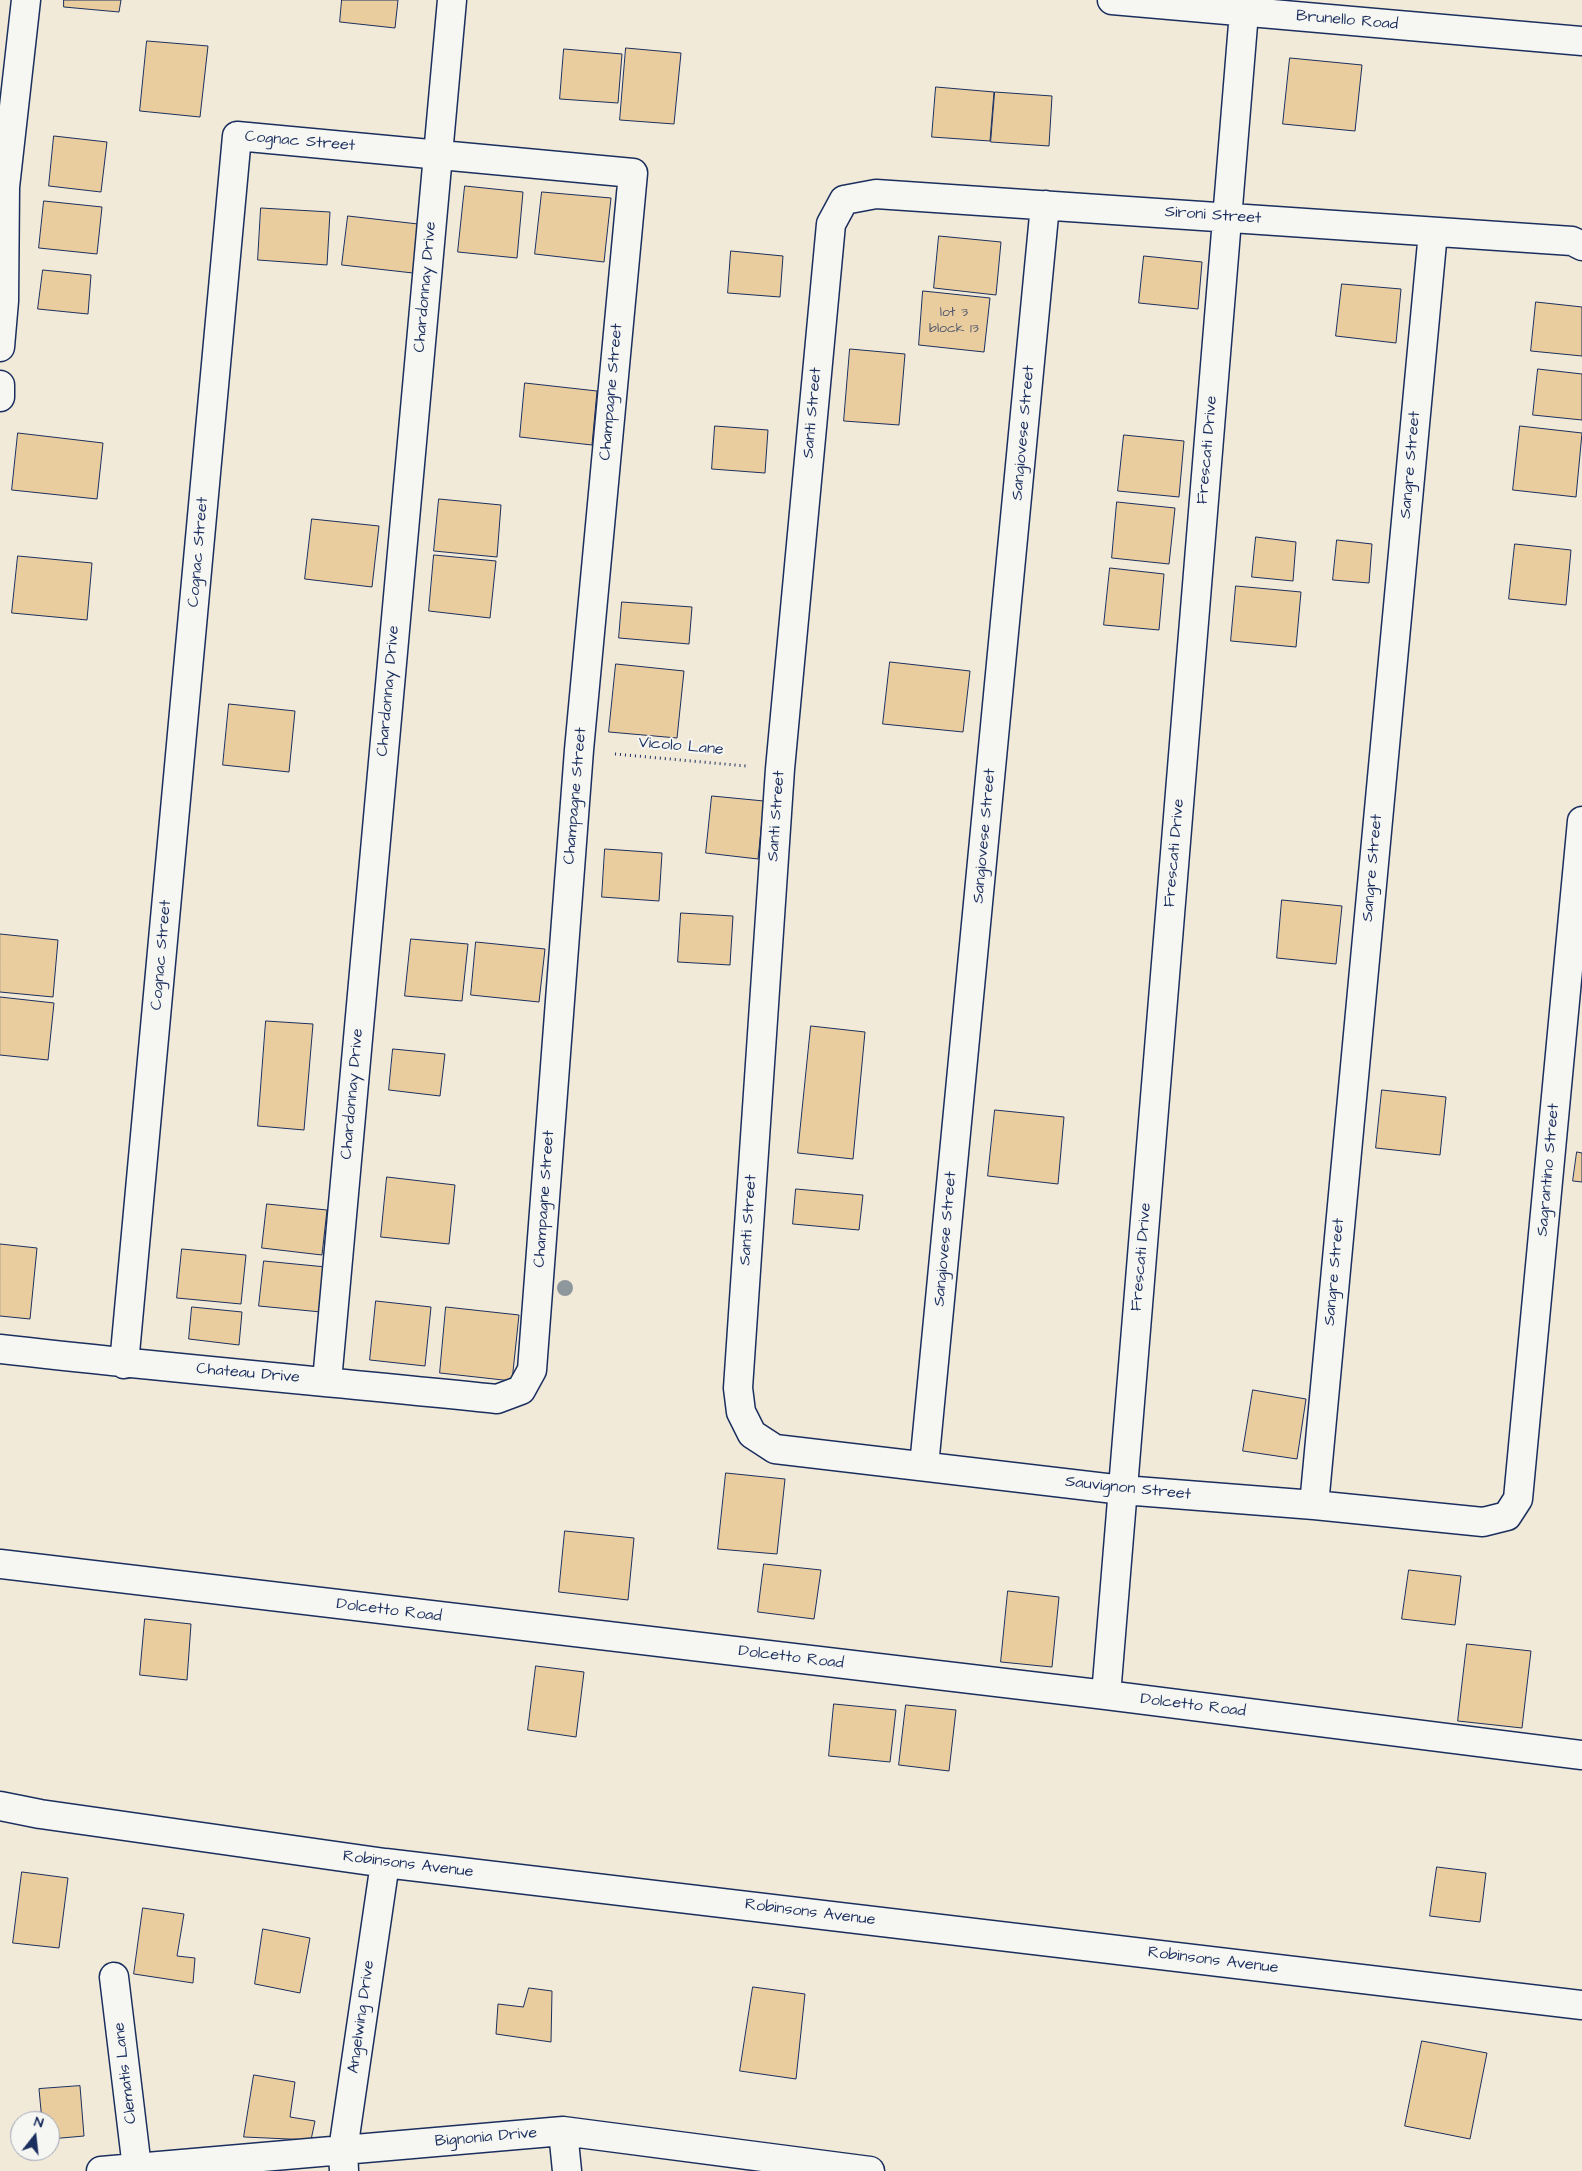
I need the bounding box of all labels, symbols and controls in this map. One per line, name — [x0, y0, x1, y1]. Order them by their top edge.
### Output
street label: Brunello Road — [1295, 7, 1399, 35]
street label: Cognac Street — [244, 128, 356, 156]
street label: Sironi Street — [1164, 203, 1262, 229]
street label: Chardonnay Drive — [411, 221, 441, 353]
house number: lot 3 block 13 — [929, 305, 979, 338]
street label: Champagne Street — [596, 323, 628, 461]
street label: Sangiovese Street — [1009, 365, 1039, 501]
street label: Santi Street — [799, 367, 827, 459]
street label: Frescati Drive — [1194, 395, 1222, 505]
street label: Sangre Street — [1397, 410, 1425, 520]
street label: Cognac Street — [185, 496, 213, 608]
street label: Chardonnay Drive — [374, 625, 404, 757]
street label: Champagne Street — [560, 727, 592, 865]
street label: Vicolo Lane — [638, 734, 724, 760]
street label: Sangiovese Street — [970, 768, 1000, 904]
street label: Santi Street — [764, 770, 790, 862]
street label: Frescati Drive — [1161, 798, 1189, 908]
street label: Sangre Street — [1359, 813, 1387, 923]
street label: Cognac Street — [148, 899, 176, 1011]
street label: Chardonnay Drive — [338, 1028, 368, 1160]
street label: Sagrantino Street — [1534, 1103, 1564, 1237]
street label: Champagne Street — [531, 1130, 559, 1268]
street label: Sangiovese Street — [931, 1171, 961, 1307]
street label: Santi Street — [736, 1174, 762, 1266]
street label: Frescati Drive — [1128, 1202, 1156, 1312]
street label: Sangre Street — [1321, 1217, 1349, 1327]
street label: Chateau Drive — [195, 1360, 301, 1388]
street label: Sauvignon Street — [1064, 1473, 1192, 1505]
street label: Dolcetto Road — [335, 1595, 443, 1627]
street label: Dolcetto Road — [737, 1642, 845, 1674]
street label: Dolcetto Road — [1139, 1690, 1247, 1722]
street label: Robinsons Avenue — [342, 1847, 474, 1883]
street label: Robinsons Avenue — [744, 1895, 876, 1931]
street label: Robinsons Avenue — [1147, 1943, 1279, 1979]
street label: Angelwing Drive — [345, 1959, 379, 2075]
street label: Clematis Lane — [110, 2021, 142, 2125]
north arrow — [10, 2111, 60, 2161]
text: N — [32, 2112, 46, 2133]
street label: Bignonia Drive — [434, 2124, 538, 2152]

